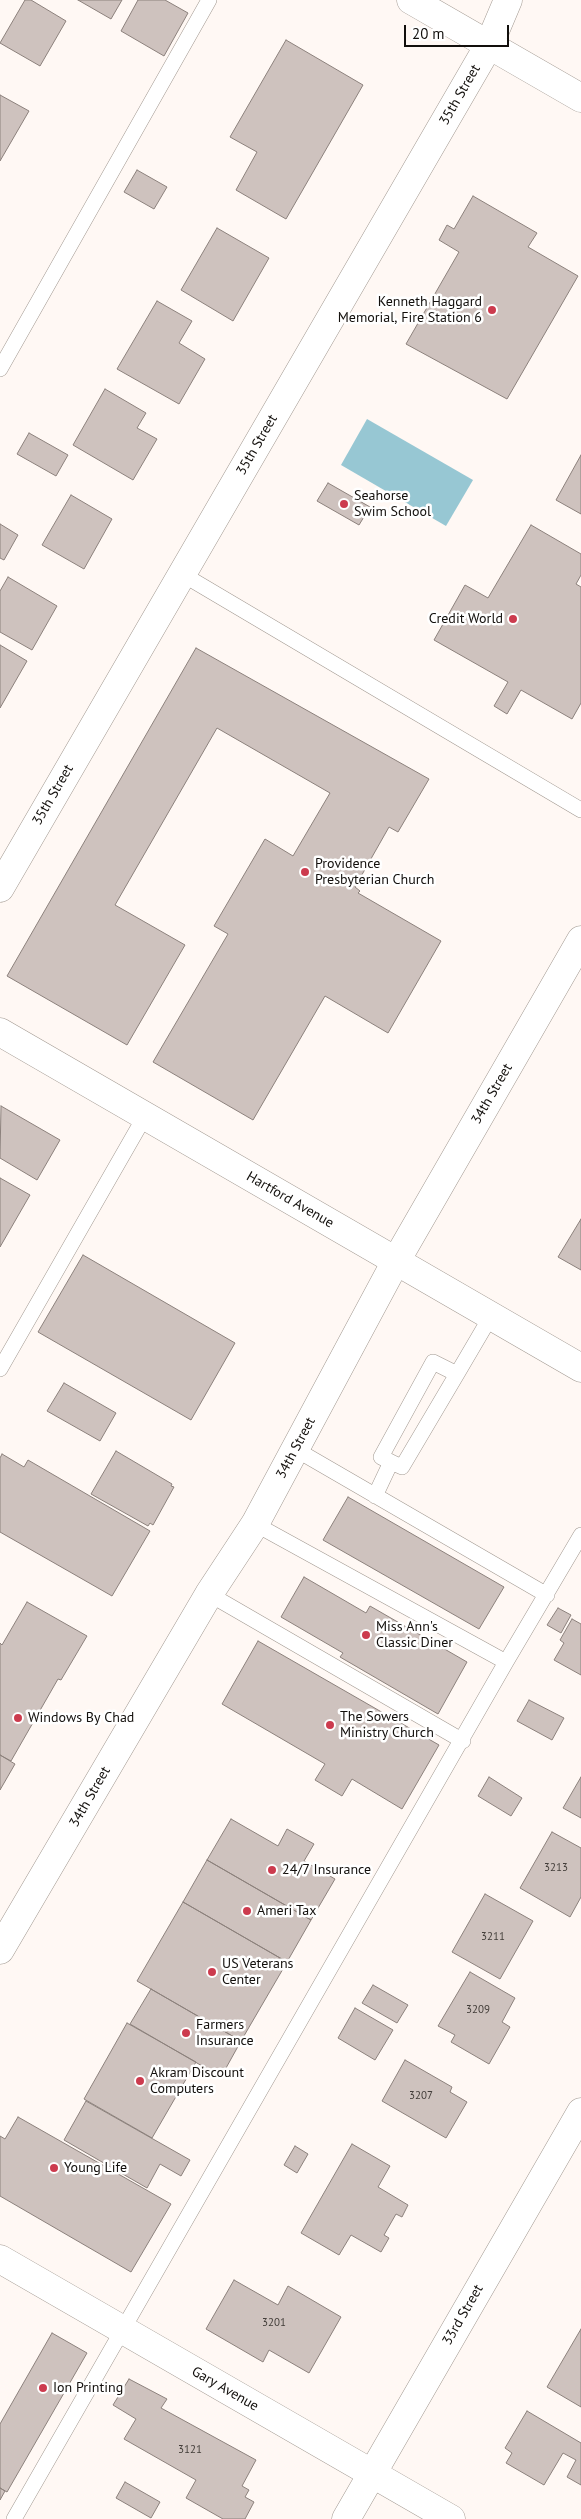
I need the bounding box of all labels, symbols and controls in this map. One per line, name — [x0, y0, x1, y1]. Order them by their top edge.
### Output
scale bar — [406, 15, 511, 47]
text: 20 m — [412, 24, 445, 43]
street label: 35th Street — [436, 62, 484, 128]
place label: Kenneth Haggard Memorial, Fire Station 6 — [338, 294, 482, 326]
marker: Kenneth Haggard Memorial, Fire Station 6 — [486, 304, 498, 316]
street label: 35th Street — [233, 412, 281, 478]
place label: Seahorse Swim School — [354, 488, 431, 520]
marker: Seahorse Swim School — [338, 498, 350, 510]
place label: Credit World — [429, 611, 503, 627]
marker: Credit World — [507, 613, 519, 625]
street label: 35th Street — [29, 762, 77, 828]
place label: Providence Presbyterian Church — [315, 856, 435, 889]
marker: Providence Presbyterian Church — [299, 866, 311, 878]
street label: 34th Street — [468, 1061, 516, 1127]
street label: Hartford Avenue — [243, 1168, 337, 1232]
street label: 34th Street — [273, 1414, 319, 1482]
place label: Miss Ann's Classic Diner — [376, 1619, 453, 1651]
marker: Miss Ann's Classic Diner — [360, 1629, 372, 1641]
place label: The Sowers Ministry Church — [340, 1709, 434, 1741]
place label: Windows By Chad — [28, 1710, 134, 1726]
marker: Windows By Chad — [12, 1712, 24, 1724]
marker: The Sowers Ministry Church — [324, 1719, 336, 1731]
street label: 34th Street — [66, 1764, 114, 1830]
house number: 3213 — [544, 1861, 568, 1875]
place label: 24/7 Insurance — [282, 1862, 371, 1878]
marker: 24/7 Insurance — [266, 1864, 278, 1876]
place label: Ameri Tax — [257, 1903, 316, 1919]
marker: Ameri Tax — [241, 1905, 253, 1917]
house number: 3211 — [481, 1930, 505, 1944]
place label: US Veterans Center — [222, 1956, 294, 1988]
marker: US Veterans Center — [206, 1966, 218, 1978]
house number: 3209 — [466, 2003, 490, 2017]
place label: Farmers Insurance — [196, 2017, 254, 2050]
marker: Farmers Insurance — [180, 2027, 192, 2039]
place label: Akram Discount Computers — [150, 2065, 244, 2098]
marker: Akram Discount Computers — [134, 2075, 146, 2087]
house number: 3207 — [409, 2089, 433, 2103]
place label: Young Life — [64, 2160, 127, 2176]
marker: Young Life — [48, 2162, 60, 2174]
street label: 33rd Street — [439, 2282, 487, 2348]
house number: 3201 — [262, 2316, 286, 2330]
street label: Gary Avenue — [189, 2363, 261, 2415]
place label: Ion Printing — [53, 2380, 123, 2396]
marker: Ion Printing — [37, 2382, 49, 2394]
house number: 3121 — [178, 2443, 202, 2457]

